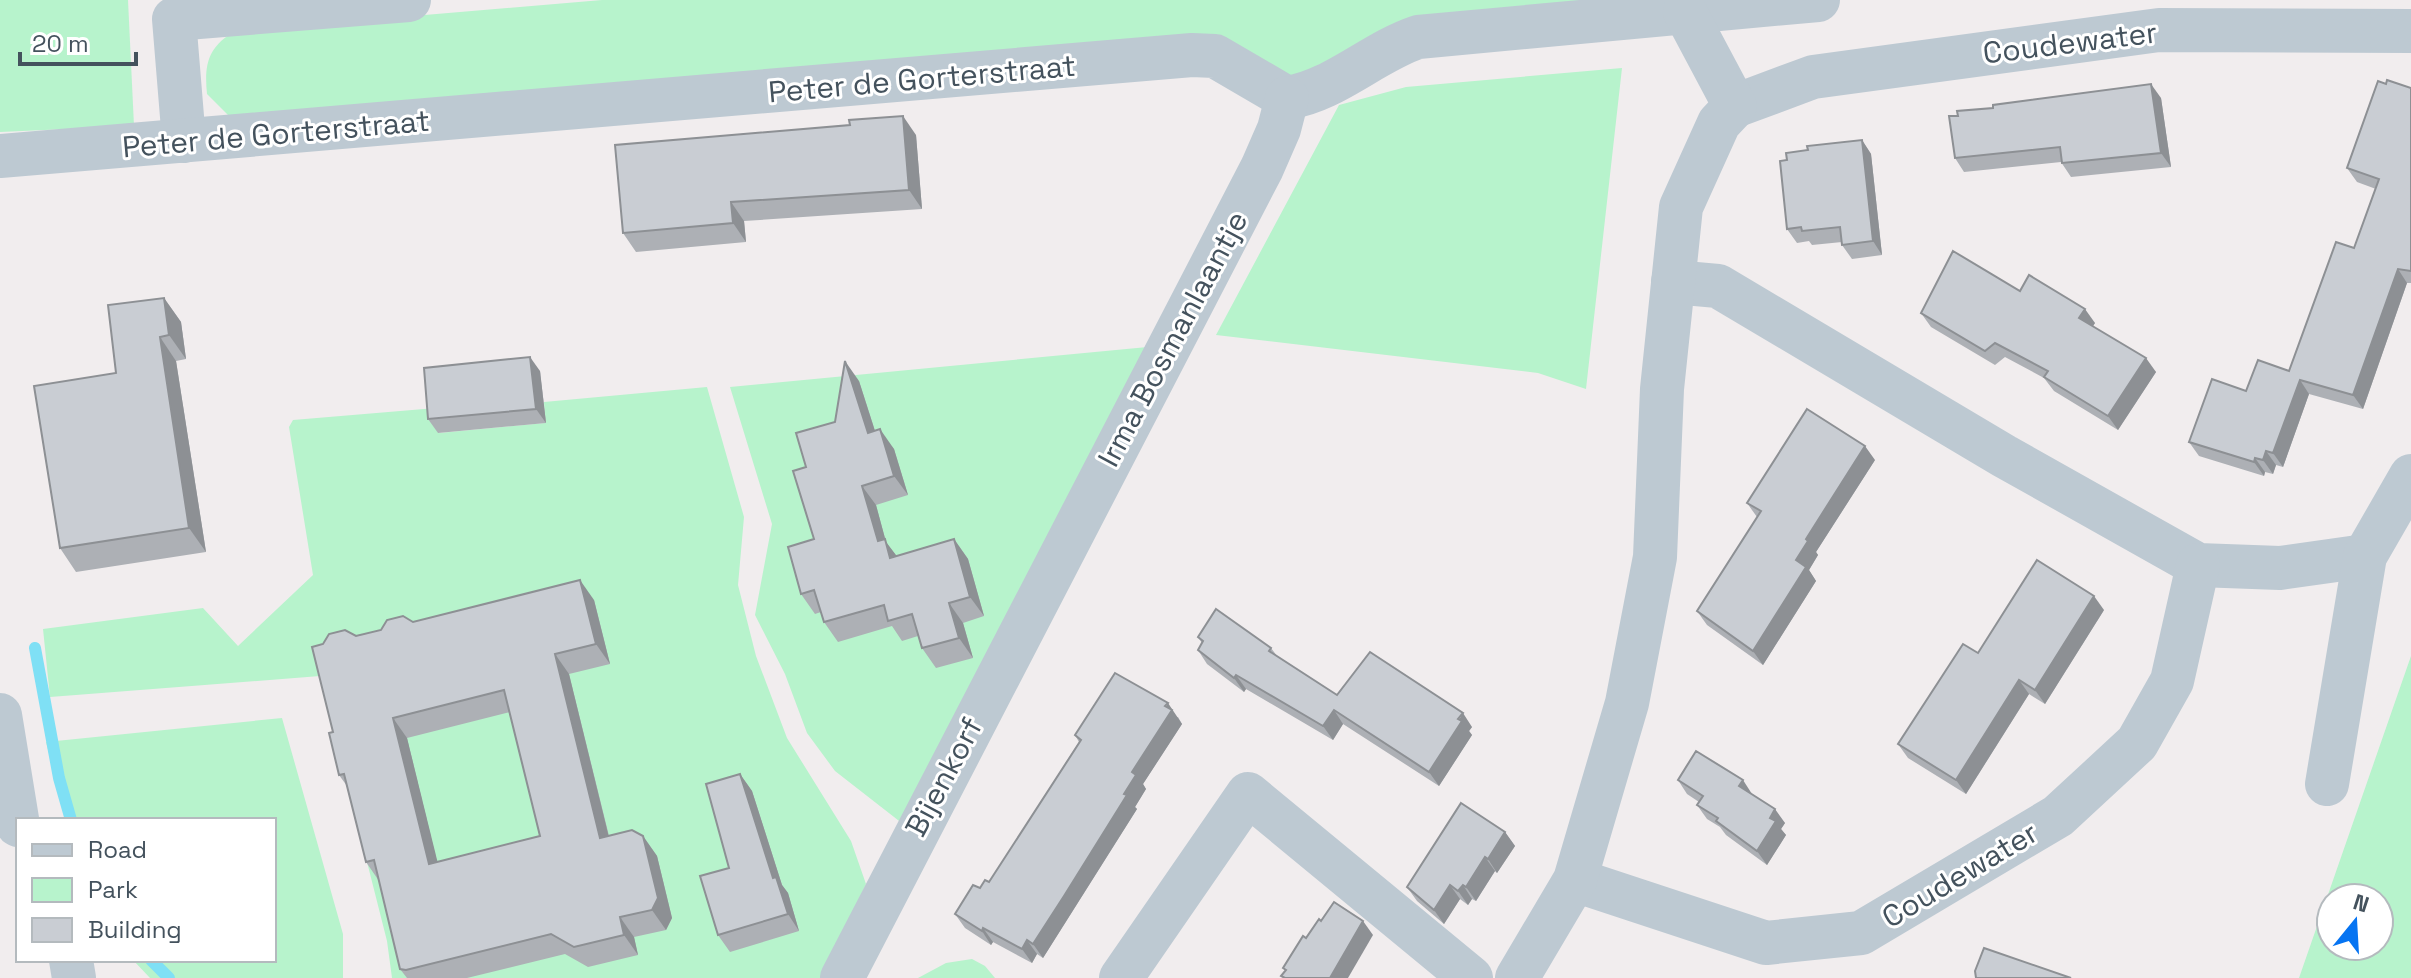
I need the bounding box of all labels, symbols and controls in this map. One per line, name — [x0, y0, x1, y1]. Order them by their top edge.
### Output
street label: Coudewater — [1981, 12, 2159, 73]
scale bar — [20, 16, 136, 66]
text: 20 m — [32, 28, 89, 59]
street label: Peter de Gorterstraat — [767, 46, 1077, 111]
street label: Peter de Gorterstraat — [121, 101, 431, 166]
street label: Irma Bosmanlaantje — [1089, 204, 1256, 473]
street label: Bijenkorf — [896, 711, 991, 843]
street label: Coudewater — [1875, 813, 2045, 936]
legend — [16, 818, 276, 962]
text: Road — [88, 834, 147, 865]
text: Park — [88, 874, 138, 905]
north arrow — [2315, 882, 2395, 962]
text: N — [2350, 887, 2373, 919]
text: Building — [88, 914, 182, 945]

